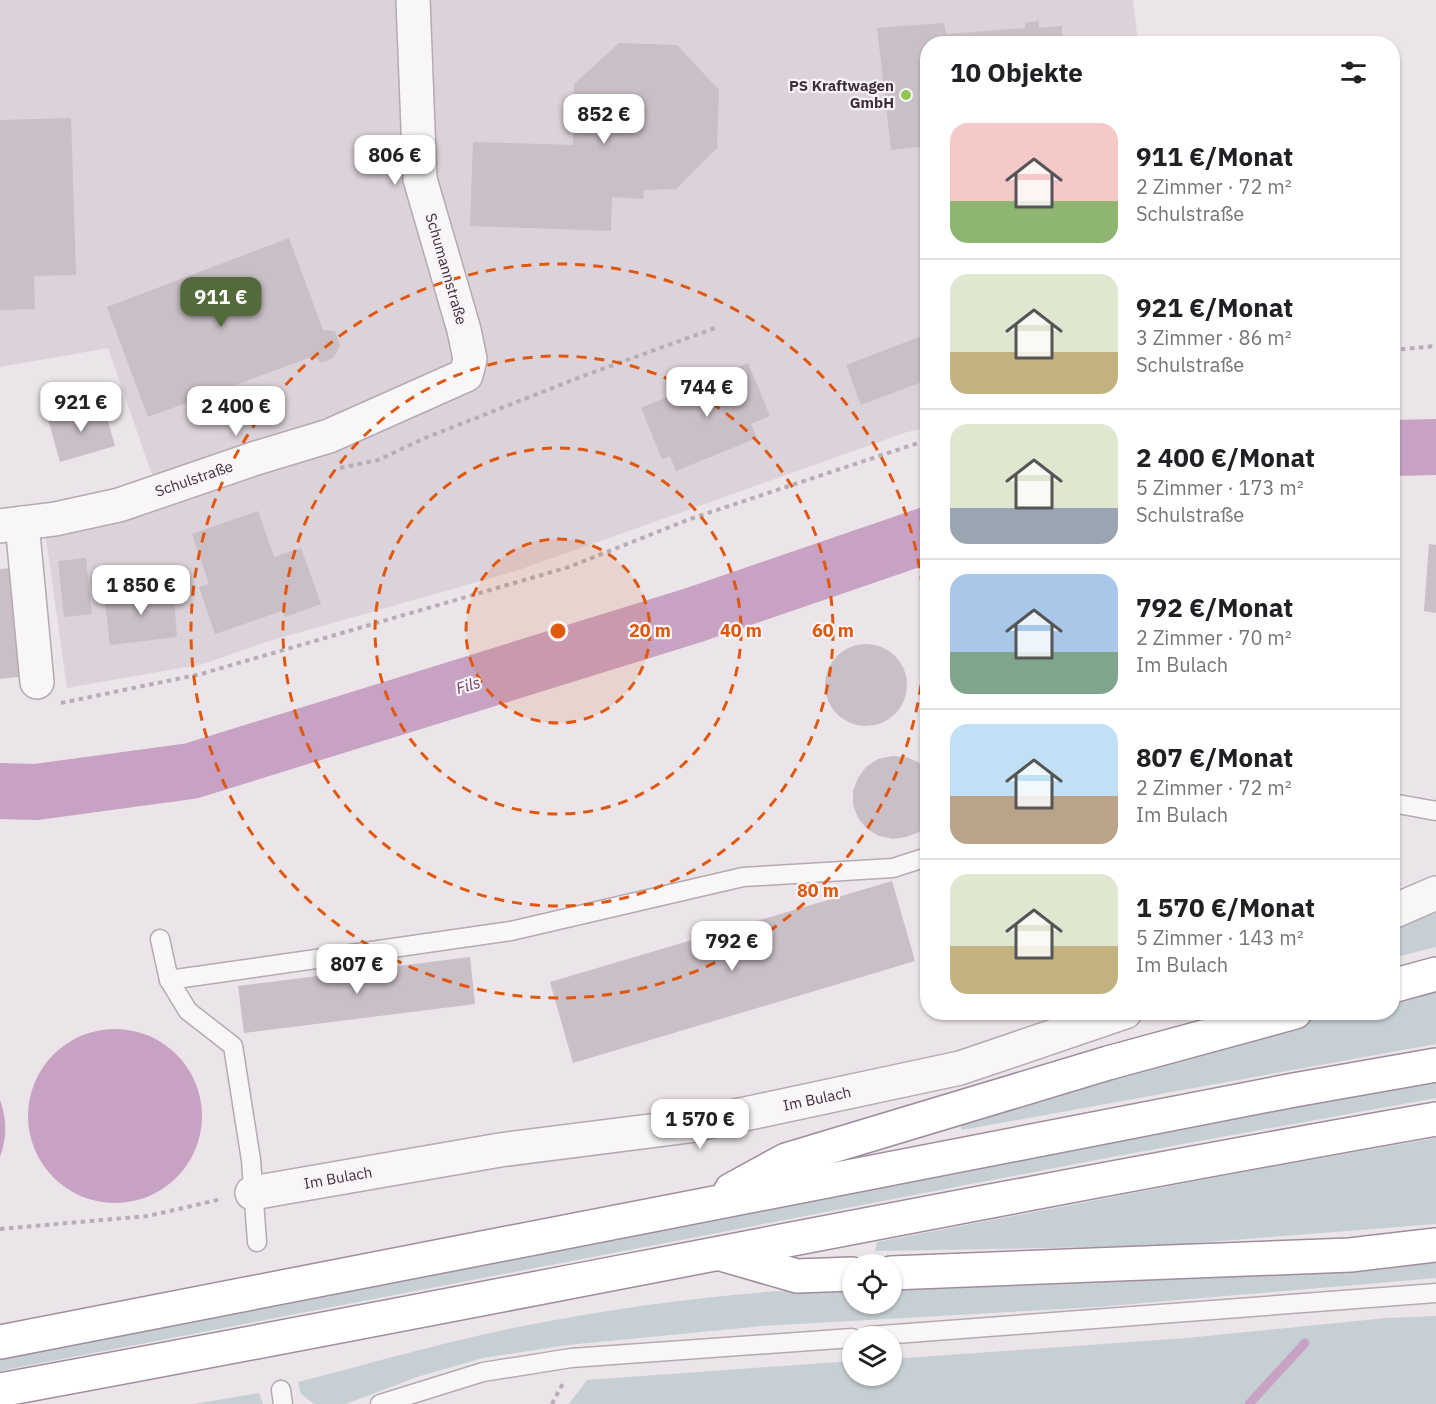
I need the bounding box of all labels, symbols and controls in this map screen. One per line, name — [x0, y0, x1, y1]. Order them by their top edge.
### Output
text: 10 Objekte — [950, 55, 1083, 89]
icon: filters — [1337, 56, 1370, 89]
place label: PS Kraftwagen GmbH — [789, 76, 894, 112]
marker: PS Kraftwagen GmbH — [899, 88, 913, 102]
pin: 852 € — [562, 94, 646, 145]
text: 852 € — [577, 100, 631, 127]
pin: 806 € — [353, 135, 437, 186]
text: 911 €/Monat — [1136, 139, 1293, 173]
text: 806 € — [368, 141, 422, 168]
icon: home — [998, 147, 1070, 219]
text: 2 Zimmer · 72 m² — [1136, 173, 1292, 200]
text: Schulstraße — [1136, 200, 1244, 227]
street label: Schumannstraße — [421, 211, 471, 327]
pin: 911 € — [179, 277, 263, 328]
text: 911 € — [194, 283, 248, 310]
text: 921 €/Monat — [1136, 290, 1293, 324]
icon: home — [998, 298, 1070, 370]
text: 3 Zimmer · 86 m² — [1136, 324, 1292, 351]
text: Schulstraße — [1136, 351, 1244, 378]
pin: 744 € — [665, 367, 749, 418]
text: 744 € — [680, 373, 734, 400]
pin: 921 € — [39, 382, 123, 433]
pin: 2 400 € — [181, 386, 291, 437]
text: 921 € — [54, 388, 108, 415]
text: 2 400 € — [201, 392, 271, 419]
text: 2 400 €/Monat — [1136, 440, 1315, 474]
icon: home — [998, 448, 1070, 520]
street label: Schulstraße — [152, 456, 235, 501]
text: 5 Zimmer · 173 m² — [1136, 474, 1304, 501]
text: Schulstraße — [1136, 501, 1244, 528]
pin: 1 850 € — [86, 565, 196, 616]
text: 1 850 € — [106, 571, 176, 598]
text: 792 €/Monat — [1136, 590, 1293, 624]
icon: home — [998, 598, 1070, 670]
text: 20 m — [629, 619, 671, 642]
text: 40 m — [720, 619, 762, 642]
text: 60 m — [812, 619, 854, 642]
centre of rings — [548, 621, 568, 641]
text: 2 Zimmer · 70 m² — [1136, 624, 1292, 651]
text: Im Bulach — [1136, 651, 1228, 678]
water label: Fils — [453, 672, 483, 698]
text: 807 €/Monat — [1136, 740, 1293, 774]
icon: home — [998, 748, 1070, 820]
text: 2 Zimmer · 72 m² — [1136, 774, 1292, 801]
text: Im Bulach — [1136, 801, 1228, 828]
text: 80 m — [797, 879, 839, 902]
text: 1 570 €/Monat — [1136, 890, 1315, 924]
icon: home — [998, 898, 1070, 970]
pin: 792 € — [690, 921, 774, 972]
text: 5 Zimmer · 143 m² — [1136, 924, 1304, 951]
text: 792 € — [705, 927, 759, 954]
pin: 807 € — [315, 944, 399, 995]
text: 807 € — [330, 950, 384, 977]
text: Im Bulach — [1136, 951, 1228, 978]
street label: Im Bulach — [781, 1082, 853, 1115]
pin: 1 570 € — [645, 1099, 755, 1150]
text: 1 570 € — [665, 1105, 735, 1132]
street label: Im Bulach — [302, 1162, 374, 1193]
map controls — [842, 1254, 902, 1386]
button: locate — [842, 1254, 902, 1314]
button: layers — [842, 1326, 902, 1386]

